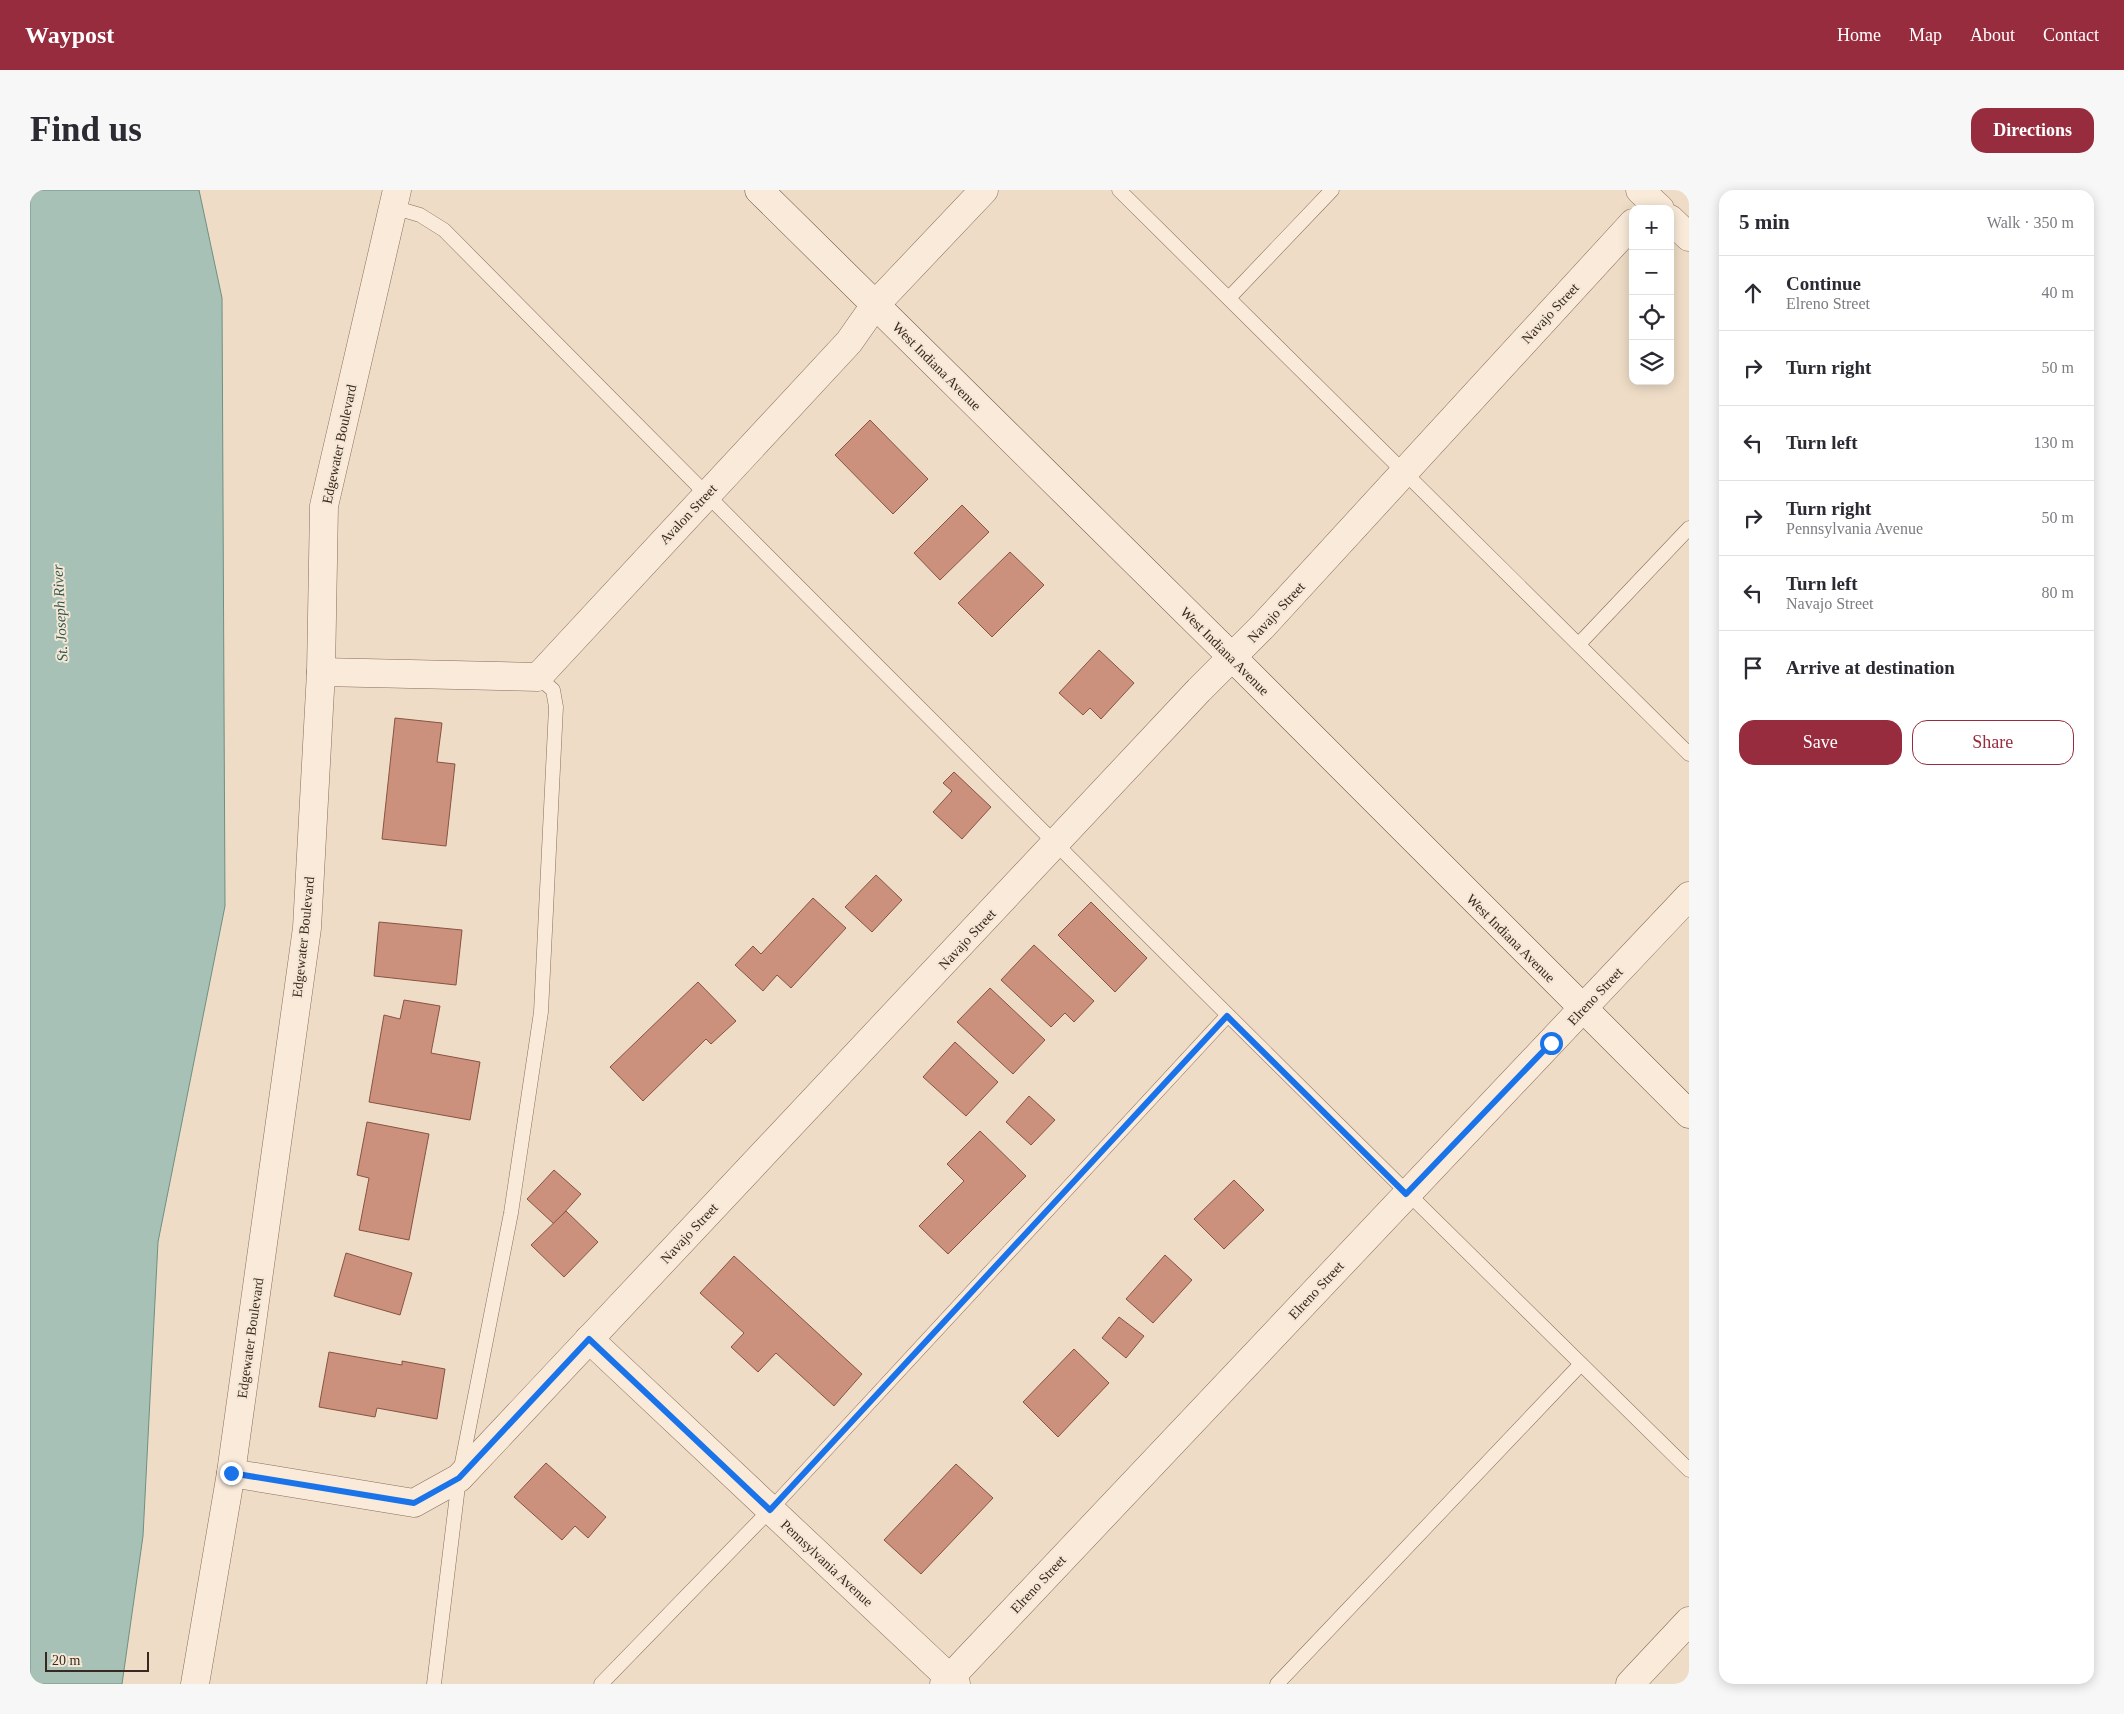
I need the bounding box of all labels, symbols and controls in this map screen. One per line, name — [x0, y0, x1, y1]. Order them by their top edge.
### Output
text: Waypost — [25, 22, 114, 48]
text: Home — [1837, 25, 1881, 45]
text: Map — [1909, 25, 1942, 45]
text: About — [1970, 25, 2015, 45]
text: Contact — [2043, 25, 2099, 45]
button: Directions — [1971, 108, 2094, 153]
text: Find us — [30, 110, 142, 149]
map controls — [1629, 205, 1674, 385]
button: + — [1629, 205, 1674, 250]
text: 5 min — [1739, 210, 1790, 234]
text: Walk · 350 m — [1987, 214, 2074, 231]
button: − — [1629, 250, 1674, 295]
text: Continue — [1786, 273, 1861, 294]
icon: ahead — [1739, 279, 1767, 307]
street label: Navajo Street — [1519, 280, 1582, 346]
text: 40 m — [2042, 284, 2074, 301]
button: locate — [1629, 295, 1674, 340]
text: Elreno Street — [1786, 295, 1870, 312]
street label: West Indiana Avenue — [889, 319, 984, 414]
button: layers — [1629, 340, 1674, 385]
icon: right — [1739, 354, 1767, 382]
text: Turn right — [1786, 357, 1871, 378]
text: 50 m — [2042, 359, 2074, 376]
street label: Edgewater Boulevard — [320, 383, 359, 505]
icon: left — [1739, 429, 1767, 457]
text: Turn left — [1786, 432, 1858, 453]
text: 130 m — [2034, 434, 2074, 451]
street label: Avalon Street — [657, 481, 720, 547]
text: Turn right — [1786, 498, 1871, 519]
icon: right — [1739, 504, 1767, 532]
text: 50 m — [2042, 509, 2074, 526]
text: Pennsylvania Avenue — [1786, 520, 1923, 537]
water label: St. Joseph River — [49, 564, 71, 662]
text: Turn left — [1786, 573, 1858, 594]
street label: Navajo Street — [1245, 579, 1308, 645]
icon: left — [1739, 579, 1767, 607]
text: 80 m — [2042, 584, 2074, 601]
text: Navajo Street — [1786, 595, 1874, 612]
street label: West Indiana Avenue — [1177, 604, 1272, 699]
icon: arrive — [1739, 654, 1767, 682]
text: Arrive at destination — [1786, 657, 1955, 678]
button: Save — [1739, 720, 1902, 765]
button: Share — [1912, 720, 2074, 765]
street label: Edgewater Boulevard — [290, 876, 317, 998]
street label: West Indiana Avenue — [1463, 891, 1558, 986]
street label: Navajo Street — [936, 906, 999, 972]
street label: Elreno Street — [1565, 964, 1626, 1028]
route start — [1540, 1032, 1563, 1055]
street label: Navajo Street — [658, 1200, 721, 1266]
street label: Elreno Street — [1286, 1258, 1347, 1322]
street label: Edgewater Boulevard — [235, 1277, 266, 1399]
route end — [220, 1462, 243, 1485]
street label: Pennsylvania Avenue — [778, 1517, 876, 1610]
street label: Elreno Street — [1008, 1552, 1069, 1616]
scale bar — [45, 1649, 149, 1672]
text: 20 m — [52, 1653, 80, 1668]

